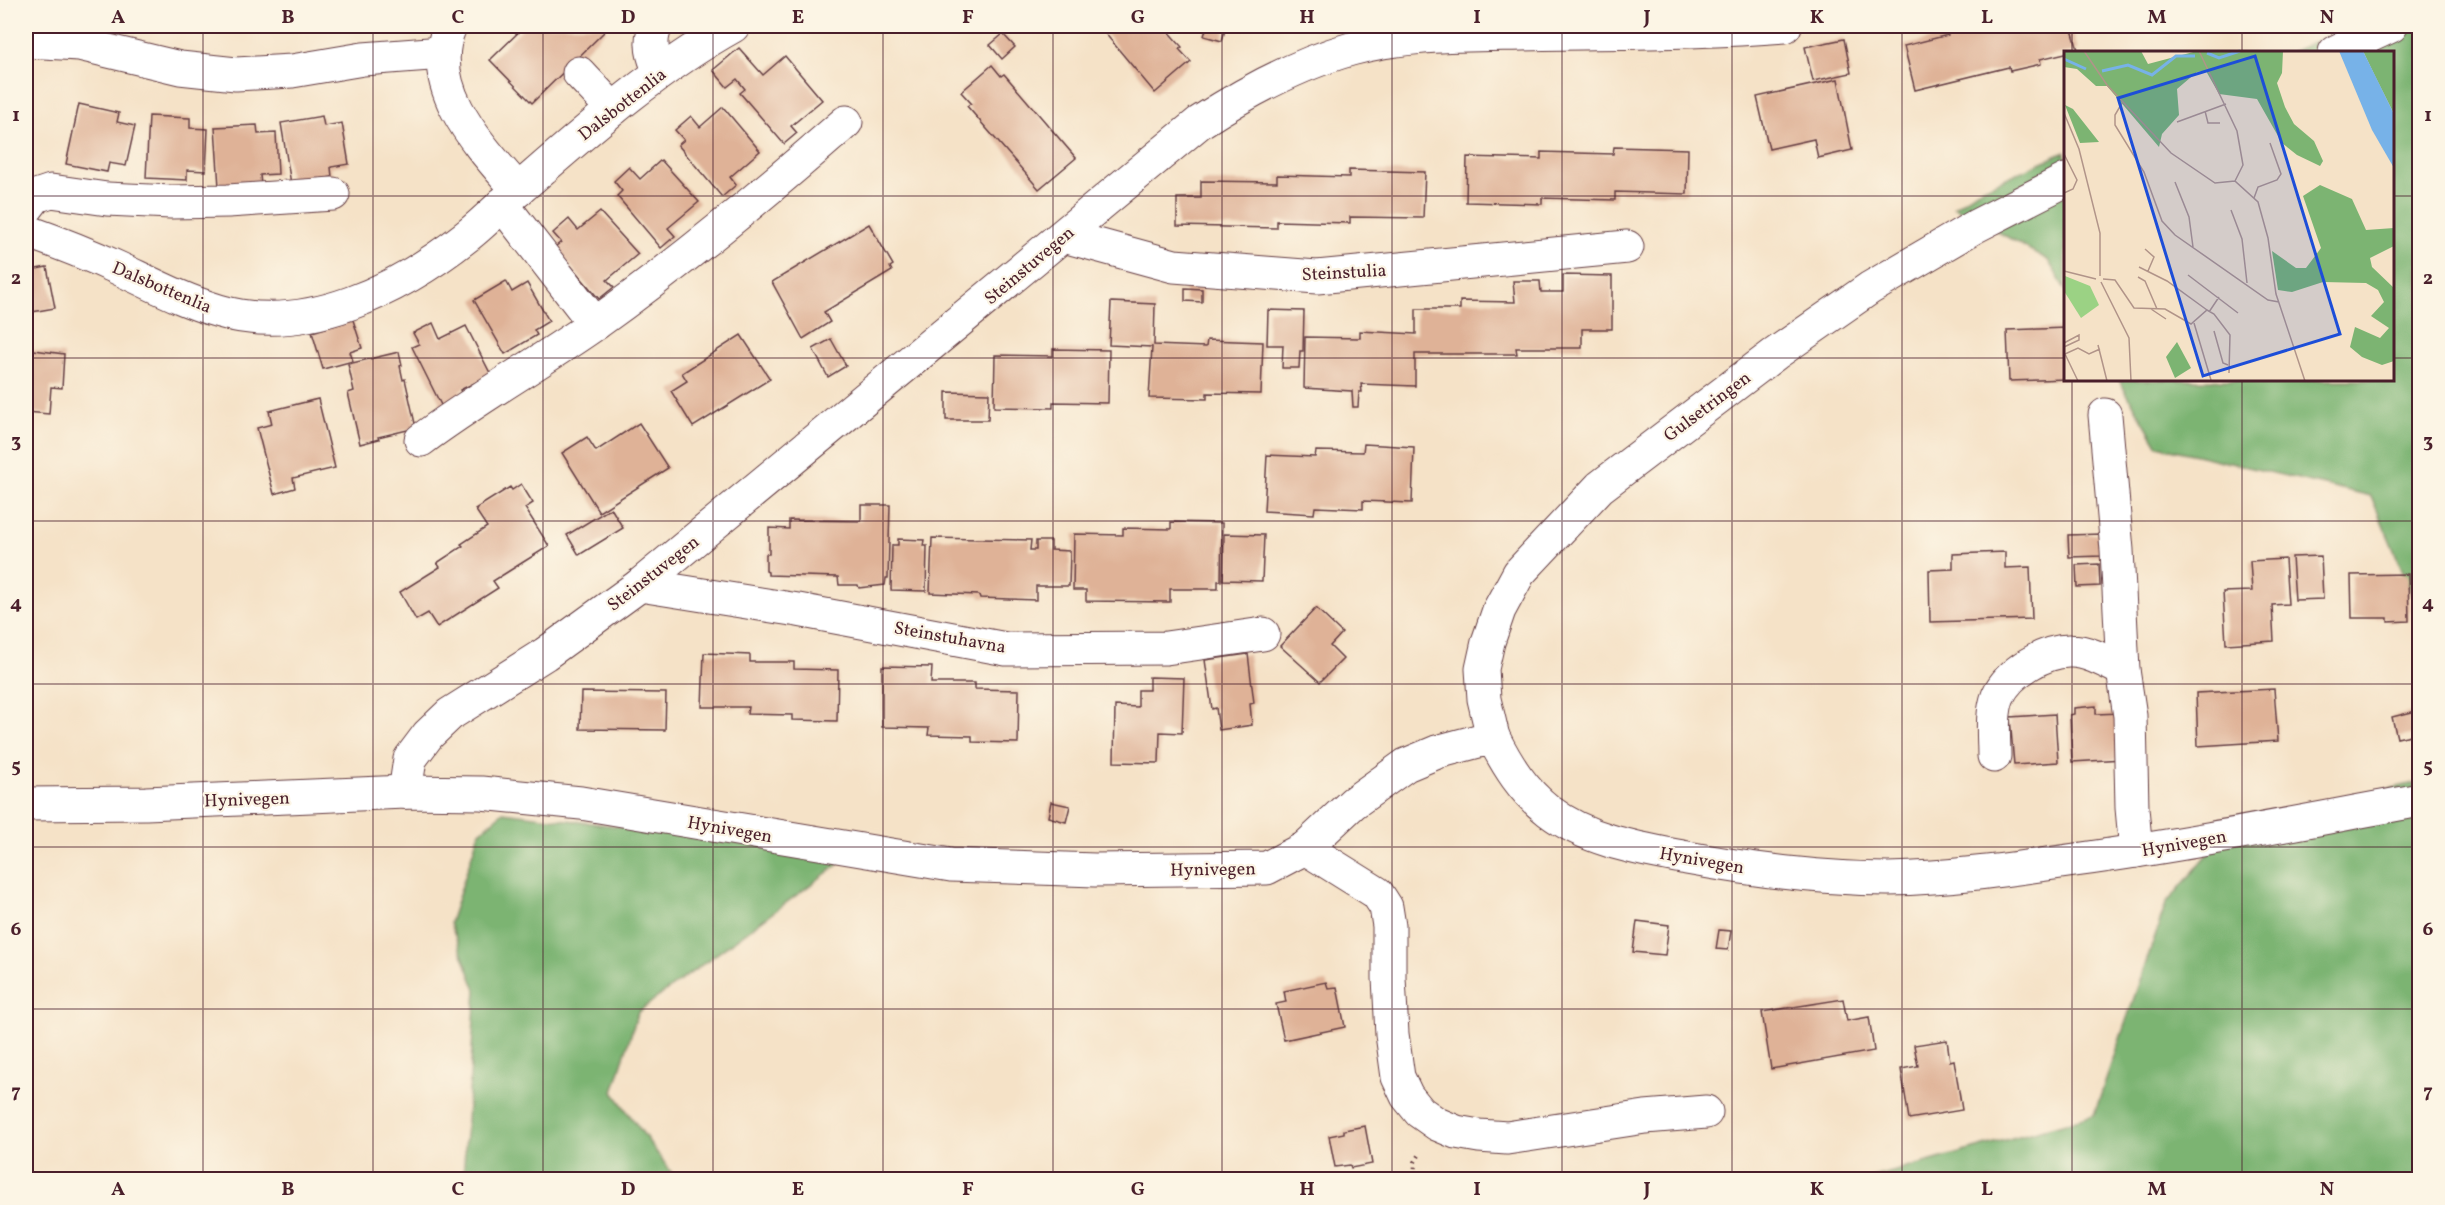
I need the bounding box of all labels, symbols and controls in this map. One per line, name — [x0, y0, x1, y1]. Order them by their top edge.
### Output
text: A — [111, 4, 125, 32]
text: B — [281, 4, 295, 32]
text: C — [452, 4, 465, 32]
text: D — [621, 4, 635, 32]
text: E — [792, 4, 804, 32]
text: F — [962, 4, 974, 32]
text: G — [1131, 4, 1145, 32]
text: H — [1299, 4, 1315, 32]
text: I — [1473, 4, 1481, 32]
text: J — [1642, 4, 1651, 32]
text: K — [1810, 4, 1825, 32]
text: L — [1981, 4, 1993, 32]
text: M — [2147, 4, 2167, 32]
text: N — [2320, 4, 2334, 32]
inset map — [2064, 51, 2394, 381]
street label: Dalsbottenlia — [573, 63, 672, 148]
text: 1 — [12, 102, 20, 130]
text: 1 — [2424, 102, 2432, 130]
street label: Steinstuvegen — [980, 221, 1081, 311]
street label: Dalsbottenlia — [108, 256, 215, 321]
street label: Steinstulia — [1301, 259, 1387, 288]
text: 2 — [11, 265, 21, 293]
text: 2 — [2423, 265, 2433, 293]
street label: Gulsetringen — [1659, 366, 1757, 448]
text: 3 — [11, 428, 21, 456]
text: 3 — [2423, 428, 2433, 456]
street label: Steinstuvegen — [603, 530, 705, 618]
text: 4 — [10, 590, 22, 618]
text: 4 — [2422, 590, 2434, 618]
street label: Steinstuhavna — [892, 616, 1008, 661]
text: 5 — [11, 753, 21, 781]
text: 5 — [2423, 753, 2433, 781]
street label: Hynivegen — [204, 787, 291, 814]
street label: Hynivegen — [685, 811, 774, 850]
street label: Hynivegen — [2140, 825, 2229, 864]
street label: Hynivegen — [1657, 842, 1746, 881]
street label: Hynivegen — [1170, 857, 1256, 884]
text: 6 — [11, 916, 22, 944]
text: 6 — [2423, 916, 2434, 944]
text: 7 — [11, 1078, 21, 1106]
text: 7 — [2423, 1078, 2433, 1106]
text: A — [111, 1176, 125, 1204]
text: B — [281, 1176, 295, 1204]
text: C — [452, 1176, 465, 1204]
text: D — [621, 1176, 635, 1204]
text: E — [792, 1176, 804, 1204]
text: F — [962, 1176, 974, 1204]
text: G — [1131, 1176, 1145, 1204]
text: H — [1299, 1176, 1315, 1204]
text: I — [1473, 1176, 1481, 1204]
text: J — [1642, 1176, 1651, 1204]
text: K — [1810, 1176, 1825, 1204]
text: L — [1981, 1176, 1993, 1204]
text: M — [2147, 1176, 2167, 1204]
text: N — [2320, 1176, 2334, 1204]

